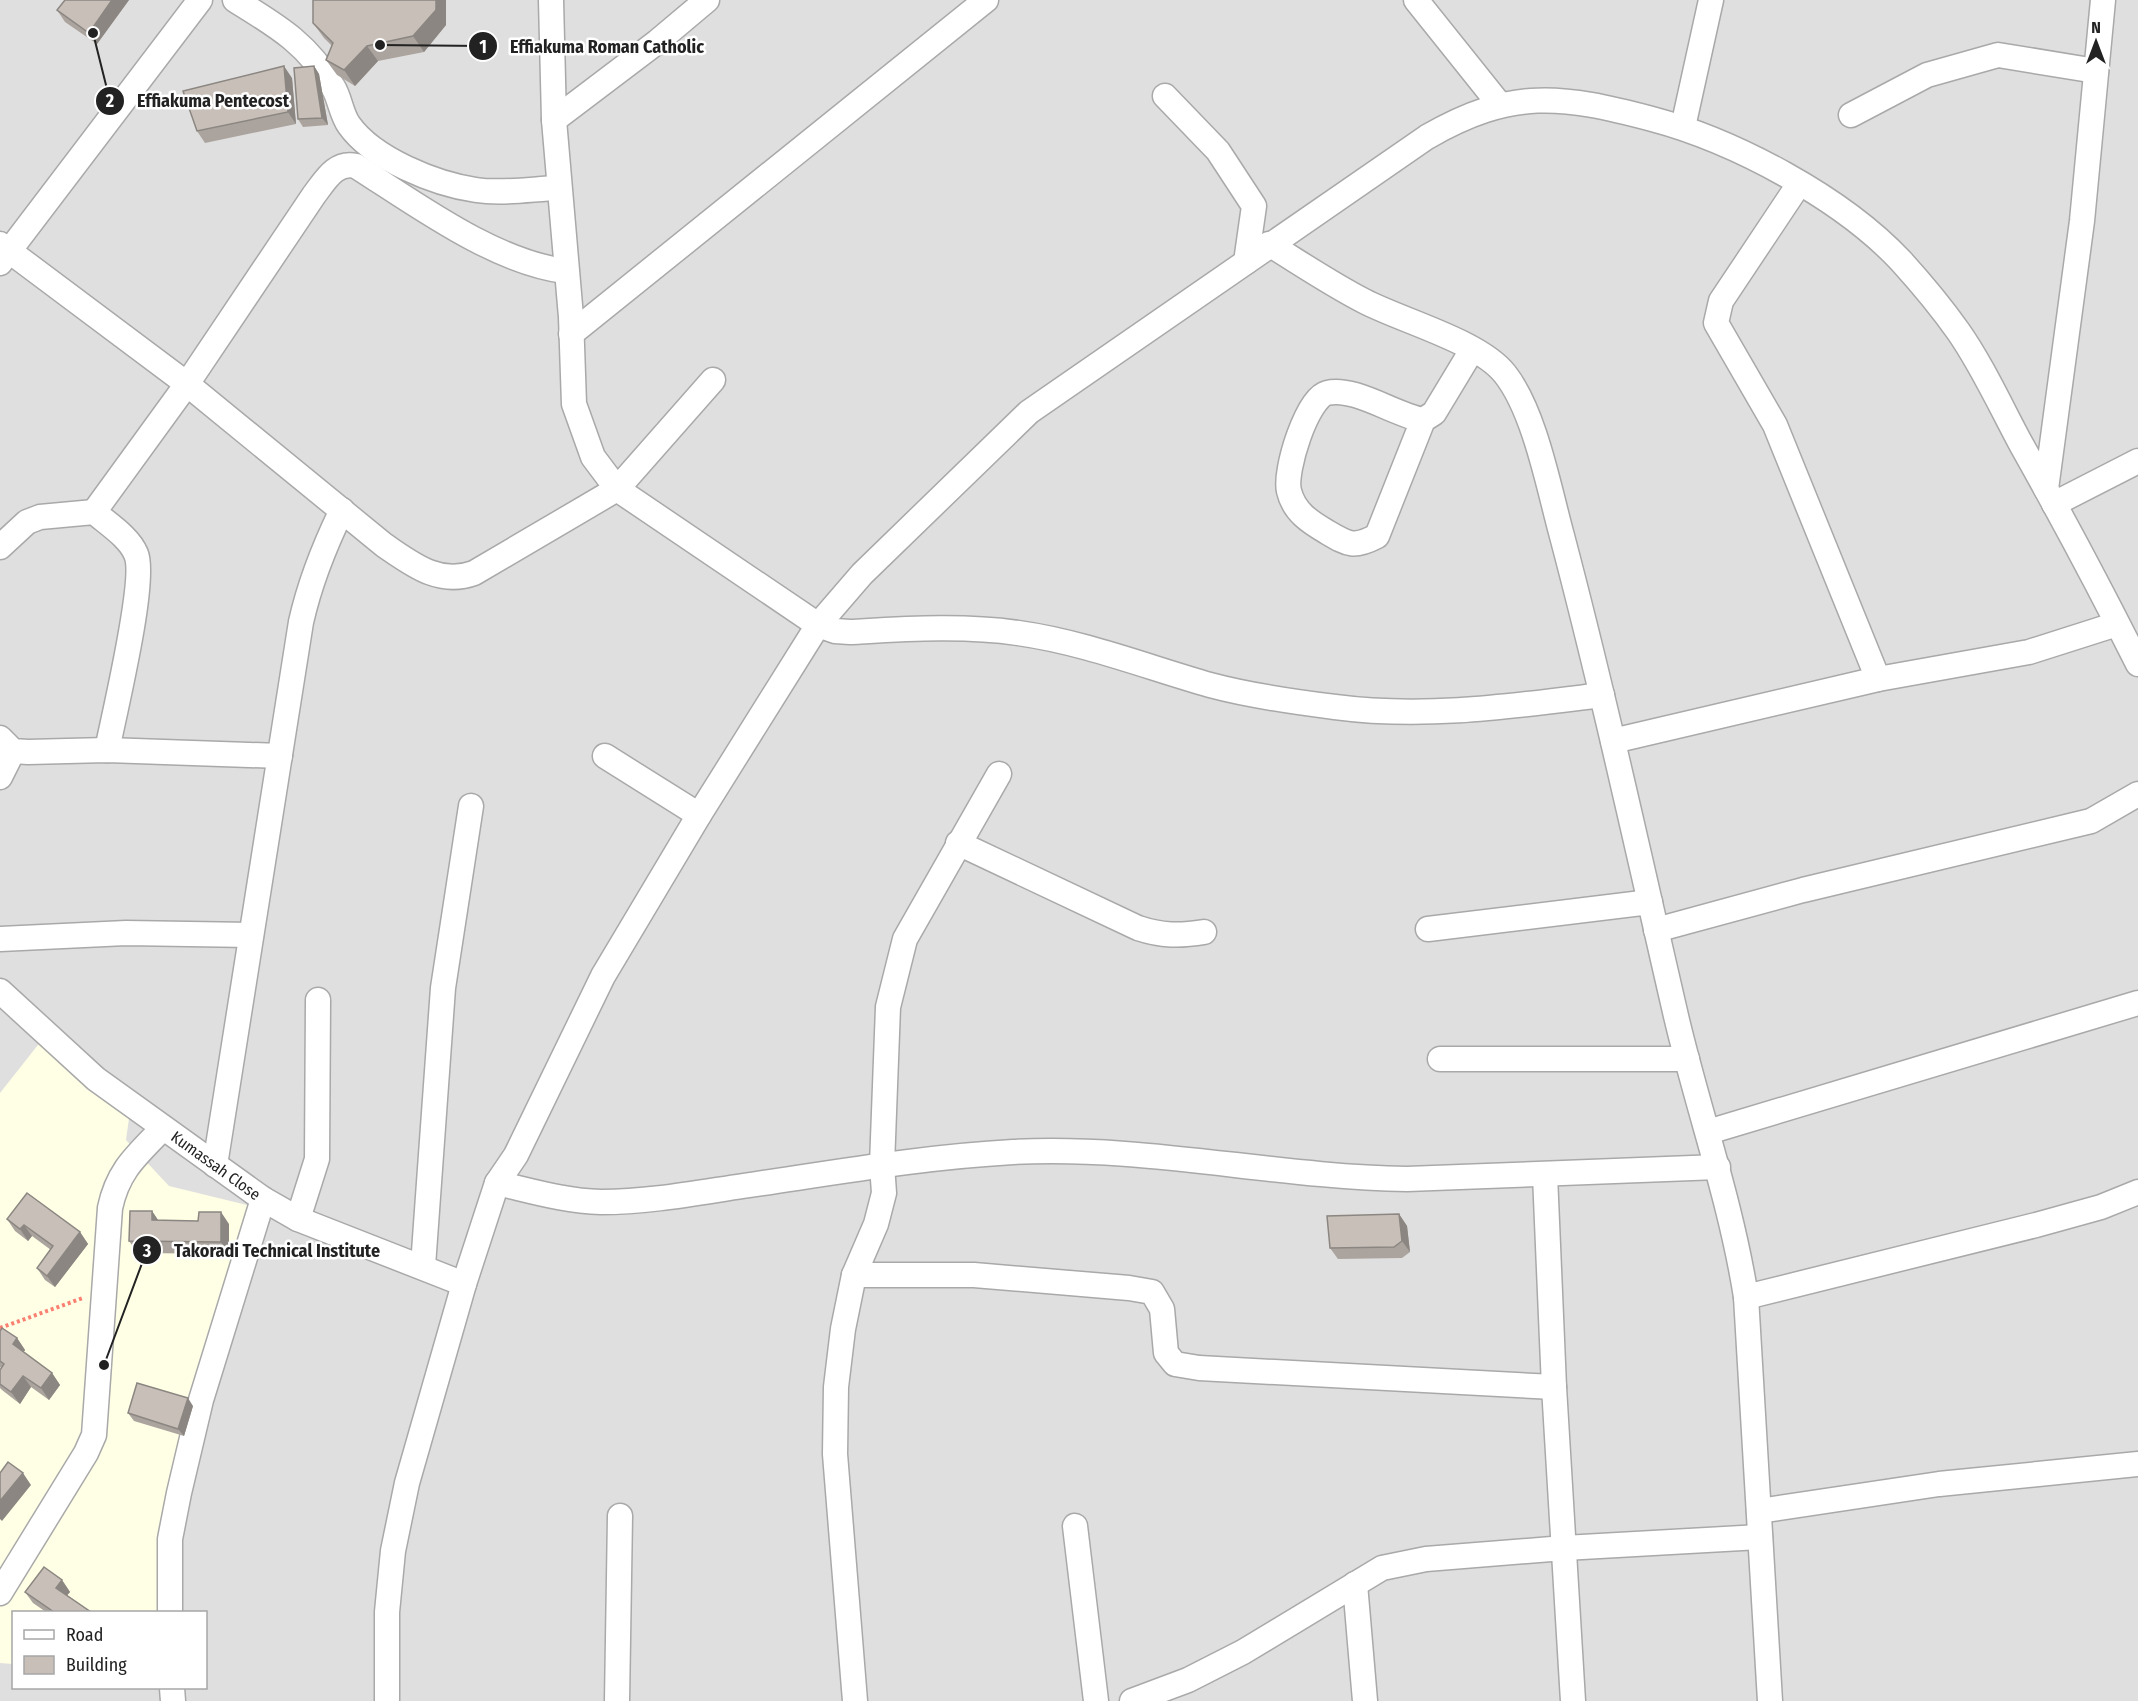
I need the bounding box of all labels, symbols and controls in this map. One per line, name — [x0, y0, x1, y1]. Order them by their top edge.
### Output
north arrow — [2066, 12, 2126, 72]
text: N — [2091, 18, 2101, 37]
callout: Effiakuma Roman Catholic — [468, 28, 716, 64]
text: 1 — [479, 36, 487, 58]
text: Effiakuma Roman Catholic — [510, 36, 704, 58]
callout: Effiakuma Pentecost — [95, 83, 301, 119]
text: 2 — [105, 90, 114, 112]
text: Effiakuma Pentecost — [137, 90, 290, 112]
street label: Kumassah Close — [168, 1127, 264, 1204]
callout: Takoradi Technical Institute — [132, 1232, 392, 1268]
text: 3 — [142, 1240, 152, 1262]
text: Takoradi Technical Institute — [174, 1240, 380, 1262]
legend — [12, 1611, 207, 1689]
text: Road — [66, 1624, 103, 1646]
text: Building — [66, 1654, 127, 1676]

